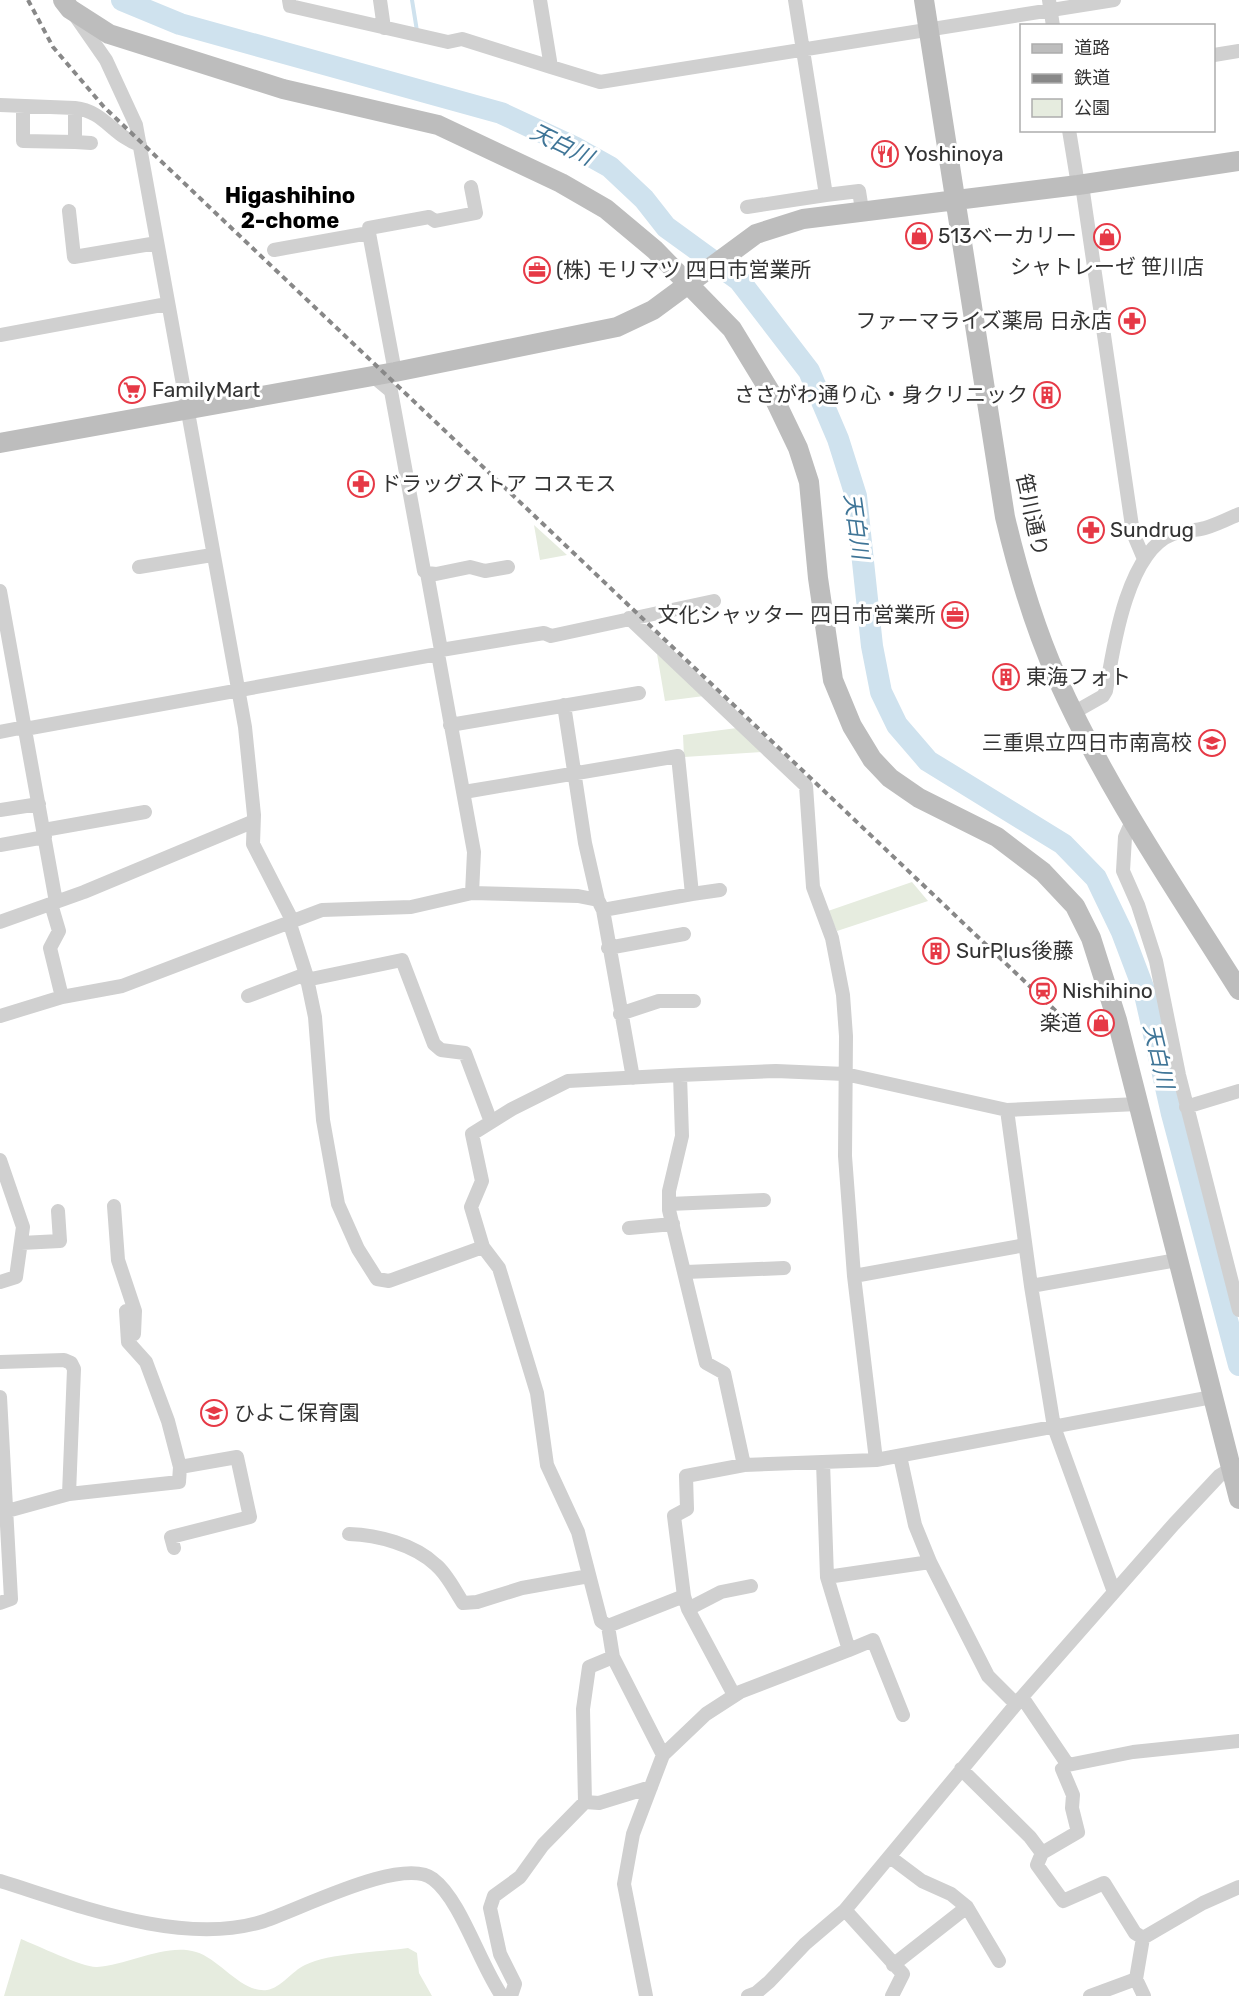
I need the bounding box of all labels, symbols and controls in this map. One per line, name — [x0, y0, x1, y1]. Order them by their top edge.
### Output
legend — [1020, 24, 1215, 132]
text: 道路 — [1074, 37, 1110, 59]
text: 鉄道 — [1074, 67, 1110, 89]
text: 公園 — [1074, 97, 1110, 119]
water label: 天白川 — [526, 118, 599, 172]
restaurant icon: Yoshinoya — [870, 139, 900, 169]
place label: Yoshinoya — [904, 141, 1004, 166]
district label: Higashihino 2-chome — [225, 182, 355, 234]
shop icon: 513ベーカリー — [904, 221, 934, 251]
shop icon: シャトレーゼ 笹川店 — [1092, 222, 1122, 252]
place label: 513ベーカリー — [938, 223, 1077, 248]
place label: シャトレーゼ 笹川店 — [1010, 254, 1204, 279]
office icon: (株) モリマツ 四日市営業所 — [522, 255, 552, 285]
place label: (株) モリマツ 四日市営業所 — [556, 257, 812, 282]
pharmacy icon: ファーマライズ薬局 日永店 — [1117, 306, 1147, 336]
place label: ファーマライズ薬局 日永店 — [855, 308, 1112, 333]
supermarket icon: FamilyMart — [117, 375, 147, 405]
place label: FamilyMart — [152, 377, 260, 402]
building icon: ささがわ通り心・身クリニック — [1032, 380, 1062, 410]
place label: ささがわ通り心・身クリニック — [734, 382, 1028, 407]
pharmacy icon: ドラッグストア コスモス — [346, 469, 376, 499]
place label: ドラッグストア コスモス — [380, 471, 616, 496]
street label: 笹川通り — [1012, 471, 1053, 559]
water label: 天白川 — [839, 492, 875, 563]
pharmacy icon: Sundrug — [1076, 515, 1106, 545]
place label: Sundrug — [1110, 517, 1194, 542]
office icon: 文化シャッター 四日市営業所 — [940, 600, 970, 630]
place label: 文化シャッター 四日市営業所 — [658, 602, 936, 627]
building icon: 東海フォト — [991, 662, 1021, 692]
place label: 東海フォト — [1026, 664, 1131, 689]
school or university icon: 三重県立四日市南高校 — [1197, 728, 1227, 758]
place label: 三重県立四日市南高校 — [982, 730, 1192, 755]
building icon: SurPlus後藤 — [921, 936, 951, 966]
place label: SurPlus後藤 — [956, 938, 1074, 963]
station icon: Nishihino — [1028, 976, 1058, 1006]
place label: Nishihino — [1062, 978, 1153, 1003]
shop icon: 楽道 — [1086, 1008, 1116, 1038]
place label: 楽道 — [1040, 1010, 1082, 1035]
water label: 天白川 — [1138, 1021, 1180, 1093]
school or university icon: ひよこ保育園 — [199, 1398, 229, 1428]
place label: ひよこ保育園 — [234, 1400, 360, 1425]

